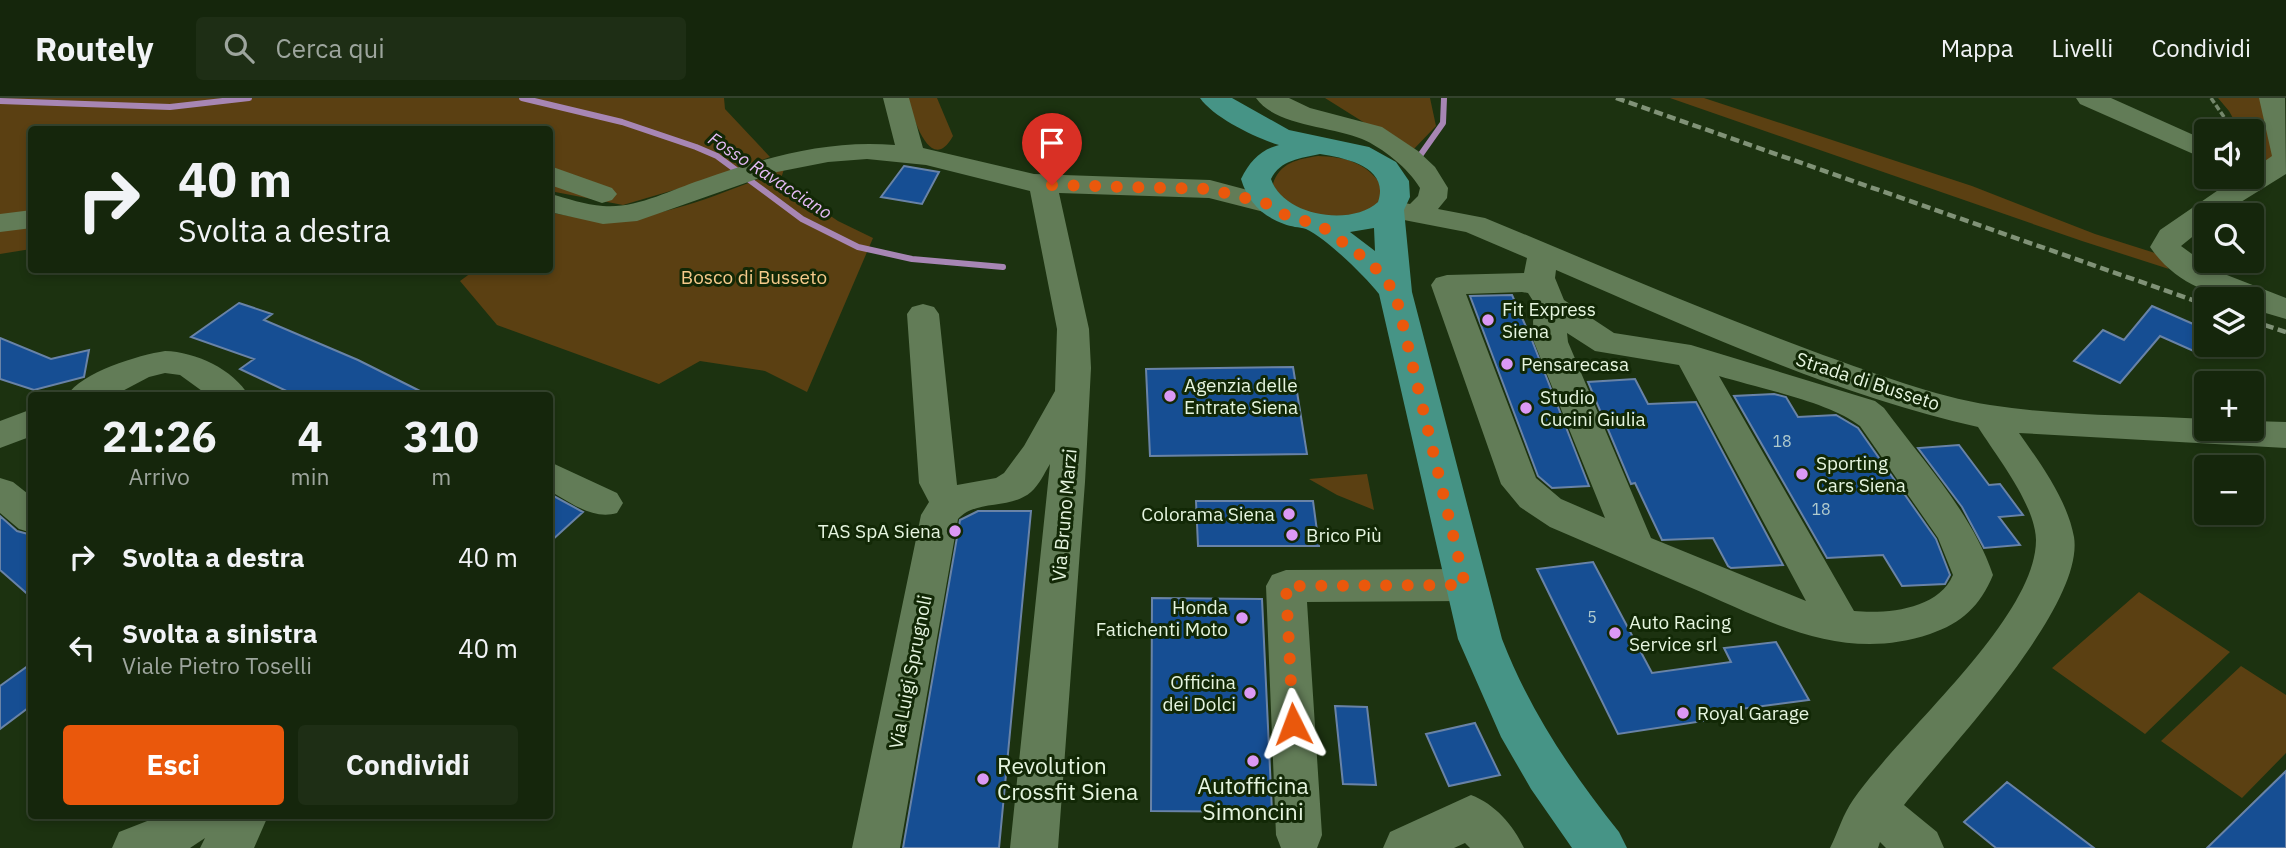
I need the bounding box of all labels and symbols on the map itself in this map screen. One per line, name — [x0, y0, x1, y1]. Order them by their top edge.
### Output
pin — [1022, 113, 1082, 185]
water label: Fosso Ravacciano — [704, 127, 837, 224]
park label: Bosco di Busseto — [681, 265, 827, 289]
place label: Fit Express Siena — [1502, 297, 1596, 343]
marker: Fit Express Siena — [1480, 312, 1496, 328]
street label: Strada di Busseto — [1793, 346, 1943, 416]
place label: Pensarecasa — [1521, 352, 1629, 376]
marker: Pensarecasa — [1499, 356, 1515, 372]
place label: Agenzia delle Entrate Siena — [1184, 373, 1298, 419]
place label: Studio Cucini Giulia — [1540, 385, 1646, 431]
marker: Agenzia delle Entrate Siena — [1162, 388, 1178, 404]
marker: Studio Cucini Giulia — [1518, 400, 1534, 416]
house number: 18 — [1772, 431, 1792, 451]
street label: Via Bruno Marzi — [1046, 448, 1082, 582]
place label: Sporting Cars Siena — [1816, 451, 1906, 497]
marker: Sporting Cars Siena — [1794, 466, 1810, 482]
house number: 18 — [1811, 499, 1831, 519]
place label: Colorama Siena — [1141, 502, 1275, 526]
marker: Colorama Siena — [1281, 506, 1297, 522]
place label: TAS SpA Siena — [818, 519, 941, 543]
marker: TAS SpA Siena — [947, 523, 963, 539]
place label: Brico Più — [1306, 523, 1382, 547]
marker: Brico Più — [1284, 527, 1300, 543]
street label: Via Luigi Sprugnoli — [883, 593, 937, 751]
place label: Honda Fatichenti Moto — [1096, 595, 1228, 641]
house number: 5 — [1587, 607, 1597, 627]
marker: Honda Fatichenti Moto — [1234, 610, 1250, 626]
place label: Auto Racing Service srl — [1629, 610, 1731, 656]
marker: Auto Racing Service srl — [1607, 625, 1623, 641]
place label: Officina dei Dolci — [1162, 670, 1236, 716]
marker: Officina dei Dolci — [1242, 685, 1258, 701]
position arrow — [1256, 687, 1330, 761]
place label: Royal Garage — [1697, 701, 1809, 725]
marker: Royal Garage — [1675, 705, 1691, 721]
place label: Revolution Crossfit Siena — [997, 750, 1138, 806]
marker: Autofficina Simoncini — [1245, 753, 1261, 769]
place label: Autofficina Simoncini — [1197, 770, 1309, 826]
marker: Revolution Crossfit Siena — [975, 771, 991, 787]

